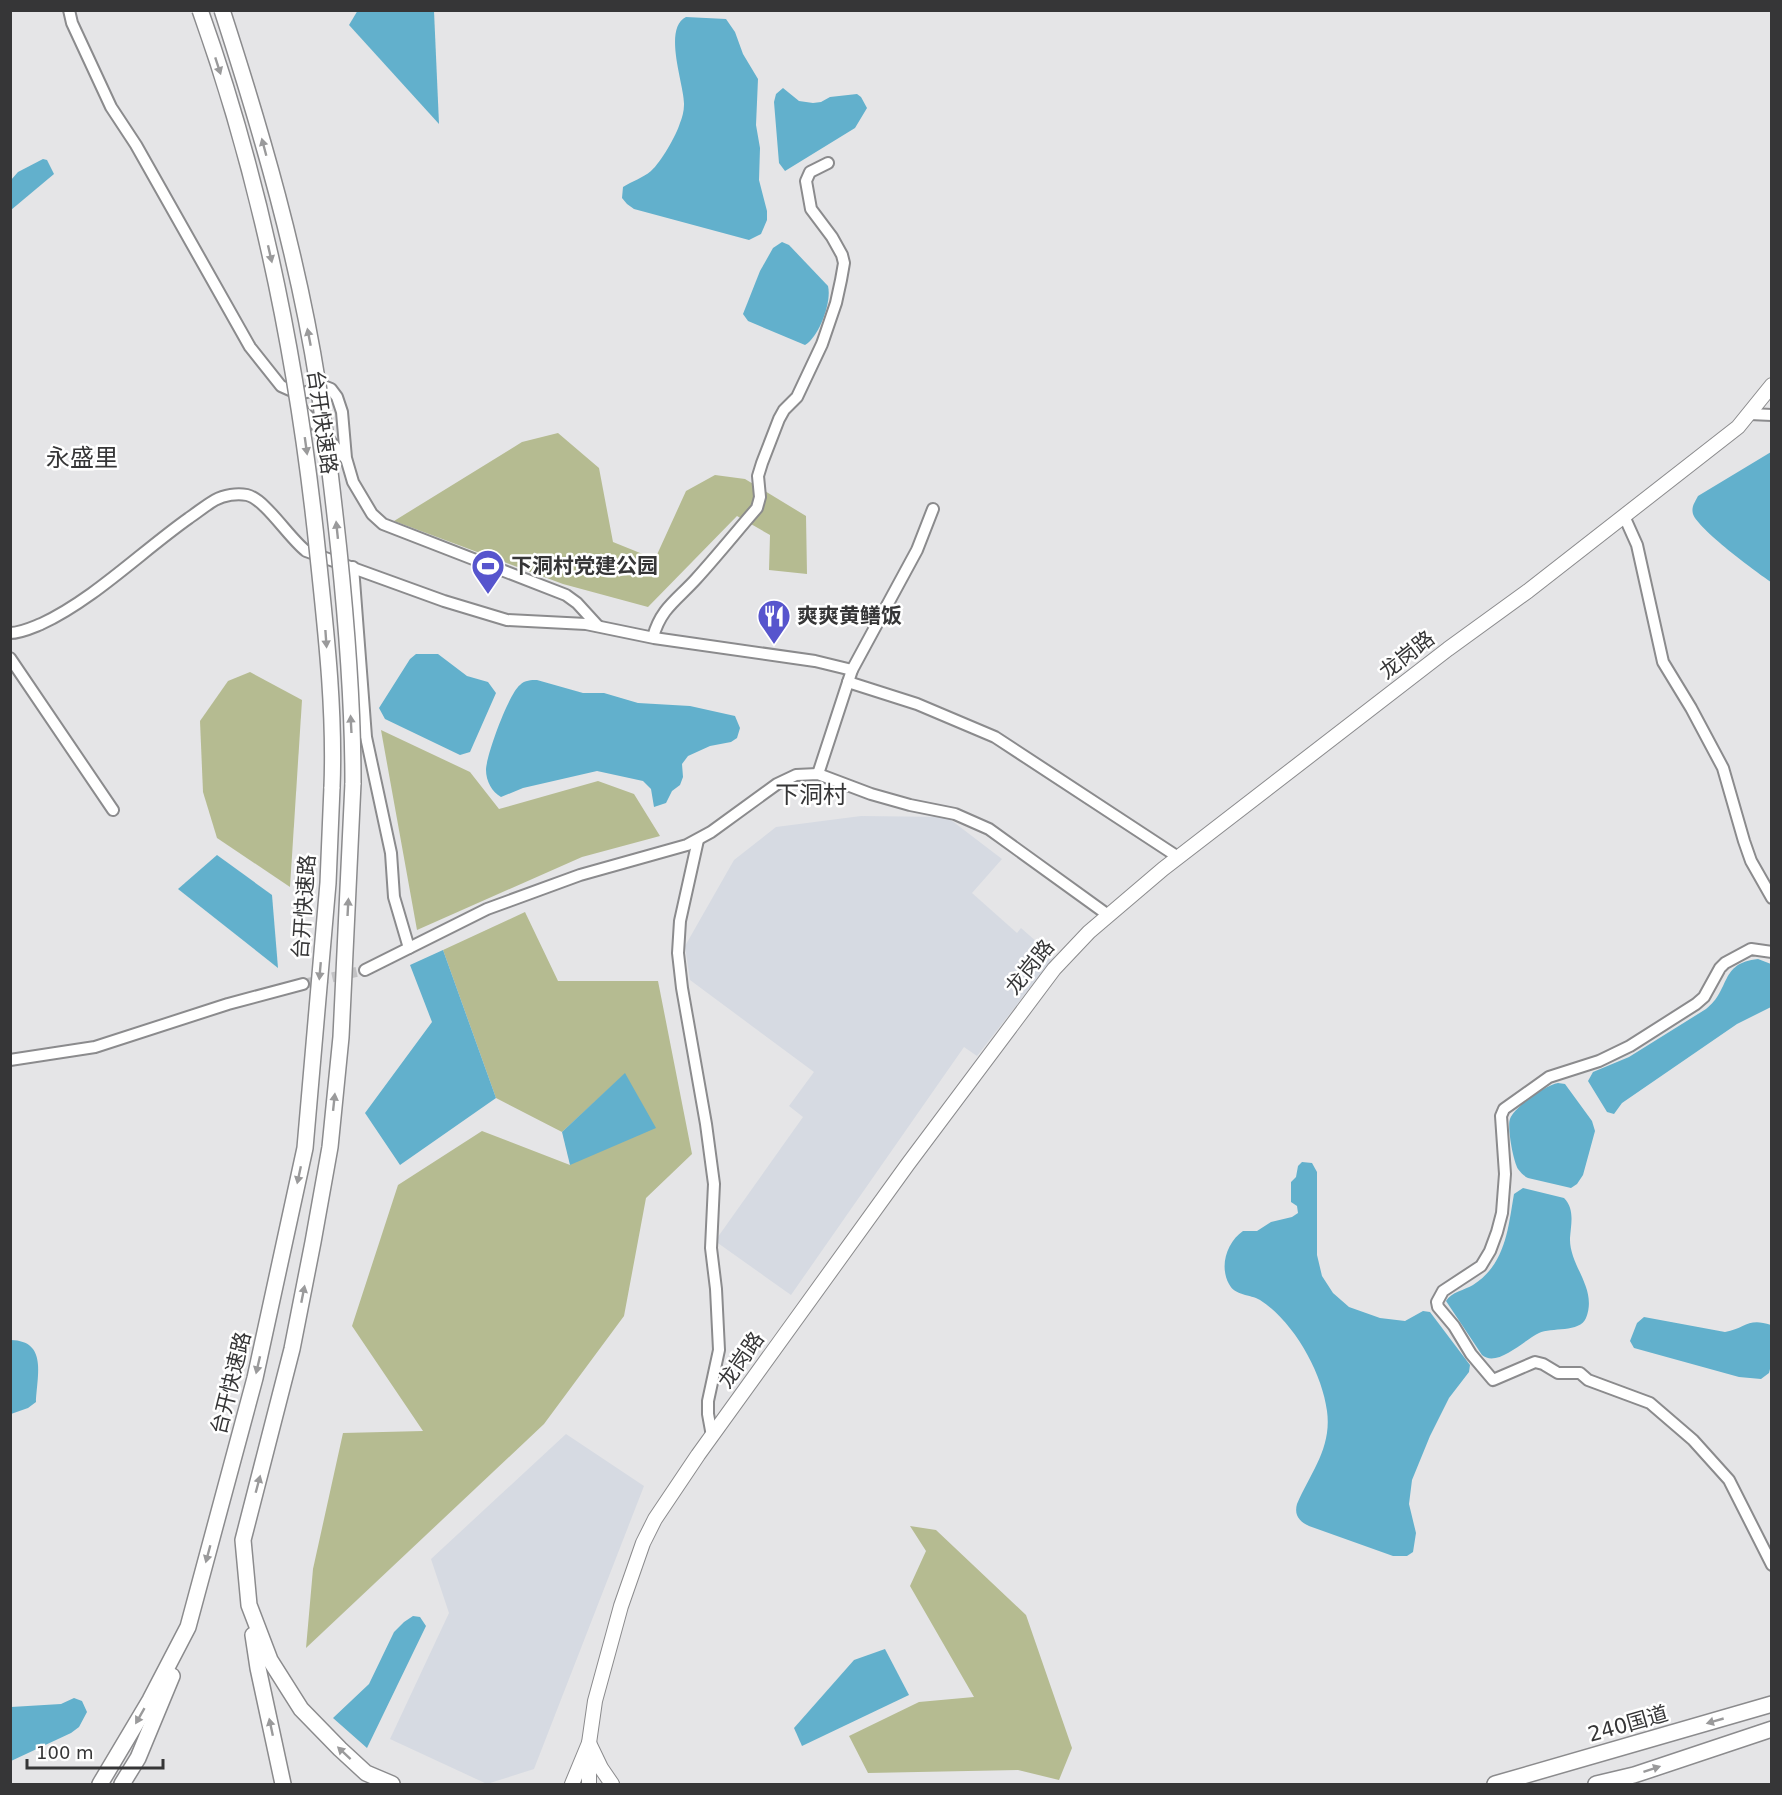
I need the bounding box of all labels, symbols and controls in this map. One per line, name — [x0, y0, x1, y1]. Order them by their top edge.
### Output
one-way arrow — [214, 57, 223, 75]
one-way arrow — [259, 138, 268, 156]
one-way arrow — [265, 245, 275, 263]
one-way arrow — [304, 327, 313, 346]
street label: 台开快速路 — [303, 368, 341, 476]
one-way arrow — [301, 436, 310, 455]
district label: 永盛里 — [46, 444, 118, 472]
one-way arrow — [332, 520, 342, 539]
sports icon: 下洞村党建公园 — [470, 548, 506, 595]
place label: 下洞村党建公园 — [511, 554, 658, 578]
restaurant icon: 爽爽黄鳝饭 — [756, 598, 792, 645]
place label: 爽爽黄鳝饭 — [797, 604, 902, 628]
street label: 龙岗路 — [1375, 626, 1439, 684]
one-way arrow — [321, 630, 331, 649]
one-way arrow — [347, 715, 356, 734]
district label: 下洞村 — [775, 781, 847, 809]
street label: 台开快速路 — [288, 854, 320, 960]
one-way arrow — [343, 898, 352, 917]
street label: 龙岗路 — [1001, 935, 1059, 999]
one-way arrow — [315, 961, 325, 980]
one-way arrow — [329, 1092, 339, 1111]
one-way arrow — [294, 1165, 303, 1184]
one-way arrow — [299, 1284, 308, 1303]
street label: 龙岗路 — [713, 1327, 769, 1393]
street label: 台开快速路 — [207, 1329, 255, 1437]
one-way arrow — [253, 1356, 263, 1375]
one-way arrow — [253, 1475, 263, 1493]
one-way arrow — [203, 1545, 212, 1563]
street label: 240国道 — [1585, 1701, 1671, 1747]
one-way arrow — [135, 1708, 146, 1724]
one-way arrow — [1706, 1717, 1724, 1726]
one-way arrow — [266, 1718, 275, 1737]
scale bar — [27, 1732, 164, 1770]
text: 100 m — [36, 1742, 94, 1763]
one-way arrow — [337, 1747, 352, 1760]
one-way arrow — [1643, 1763, 1661, 1773]

